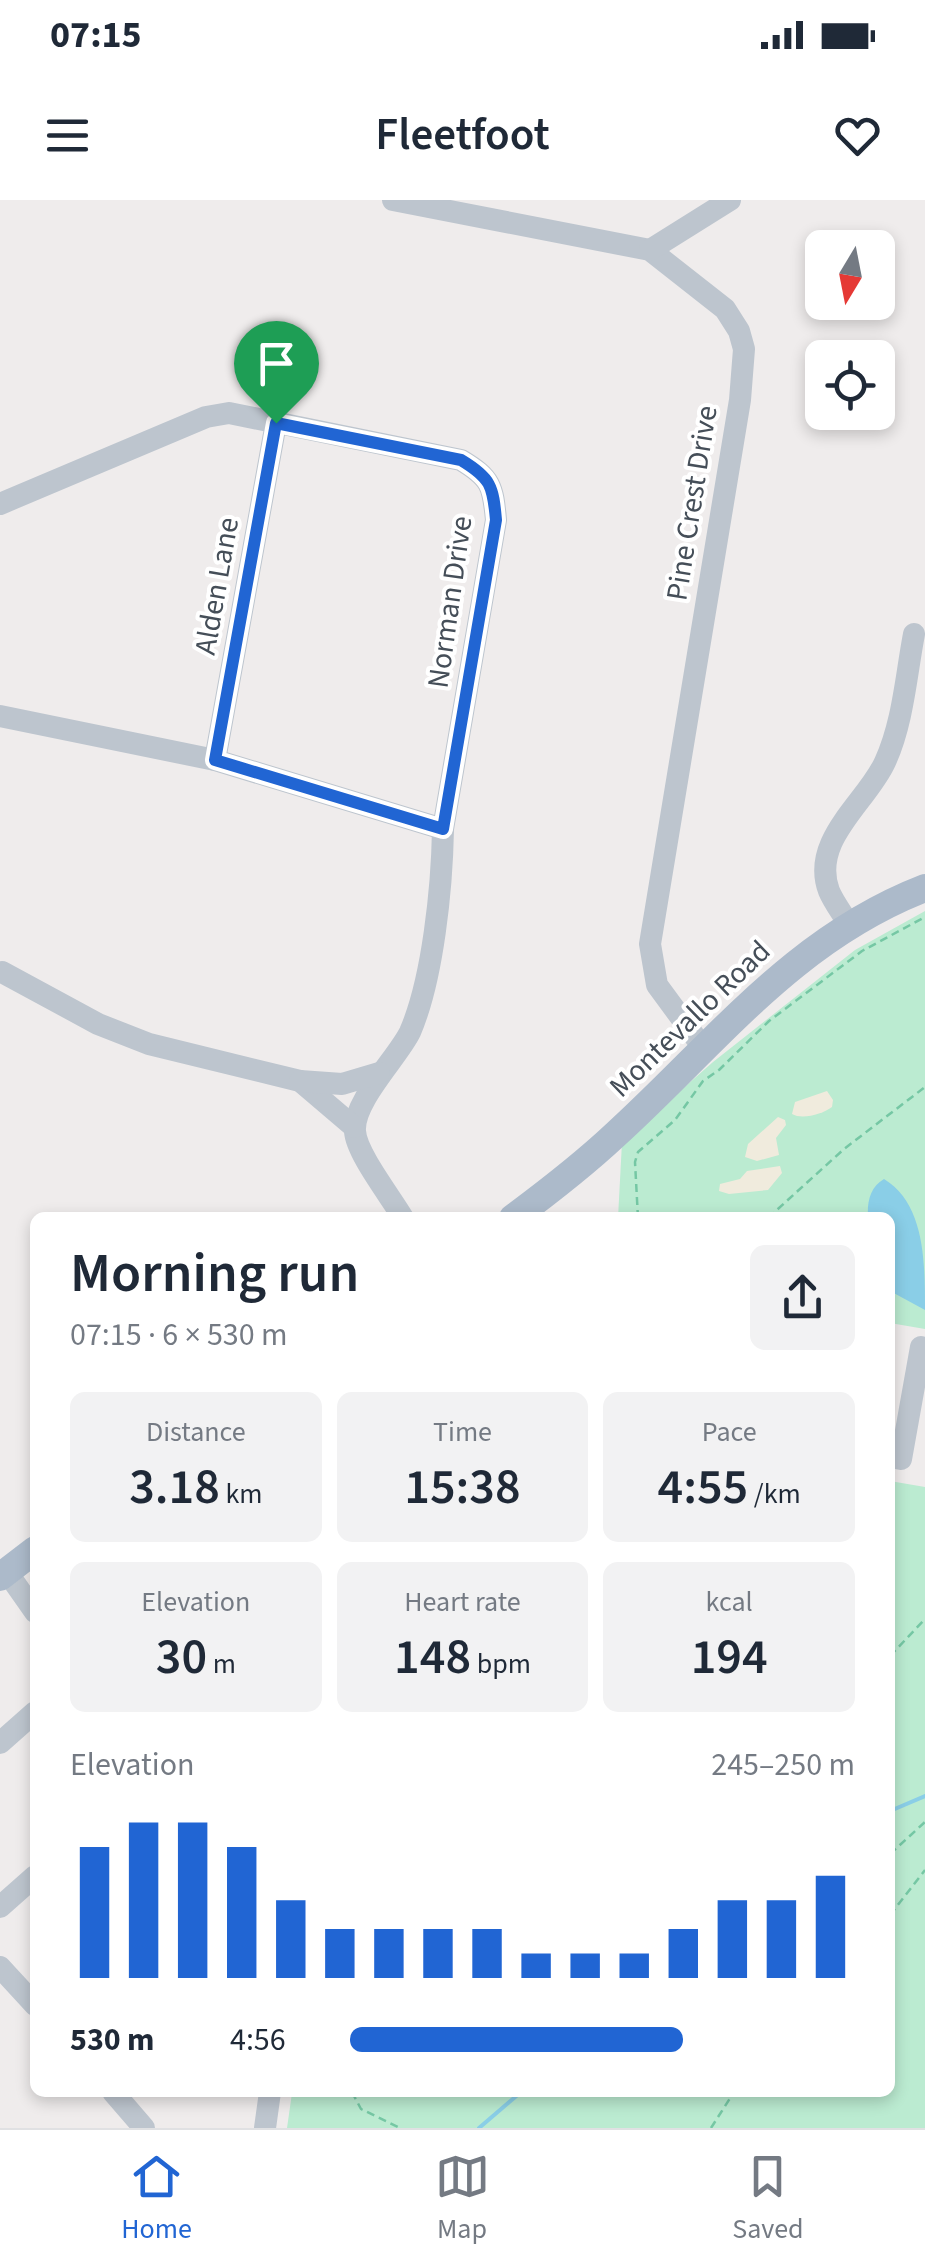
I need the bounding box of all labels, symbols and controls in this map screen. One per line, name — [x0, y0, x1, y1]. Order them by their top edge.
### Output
text: 07:15 — [50, 8, 142, 62]
text: Fleetfoot — [375, 103, 550, 167]
icon: menu — [40, 108, 95, 163]
icon: heart — [830, 108, 885, 163]
north arrow — [805, 230, 895, 320]
map controls — [805, 230, 895, 430]
pin — [234, 321, 319, 424]
icon: arrive — [249, 336, 304, 391]
button: locate — [805, 340, 895, 430]
street label: Pine Crest Drive — [655, 402, 729, 604]
street label: Norman Drive — [417, 513, 483, 691]
street label: Alden Lane — [184, 514, 250, 658]
street label: Montevallo Road — [600, 931, 780, 1107]
text: Morning run — [70, 1235, 359, 1313]
button: share — [750, 1245, 855, 1350]
text: 07:15 · 6 × 530 m — [70, 1312, 288, 1358]
text: Distance — [146, 1412, 246, 1452]
text: Time — [433, 1412, 492, 1452]
text: Pace — [702, 1412, 757, 1452]
text: 3.18 — [129, 1452, 220, 1523]
text: 15:38 — [404, 1452, 521, 1523]
text: 4:55 — [658, 1452, 748, 1523]
text: km — [220, 1474, 263, 1514]
text: /km — [748, 1474, 801, 1514]
text: Elevation — [141, 1582, 250, 1622]
text: Heart rate — [404, 1582, 521, 1622]
text: kcal — [706, 1582, 753, 1622]
text: 30 — [156, 1622, 207, 1693]
text: 148 — [394, 1622, 471, 1693]
text: 194 — [691, 1622, 768, 1693]
text: m — [207, 1644, 236, 1684]
text: bpm — [471, 1644, 531, 1684]
text: Elevation — [70, 1742, 195, 1788]
text: 245–250 m — [711, 1742, 855, 1788]
text: 530 m — [70, 2017, 155, 2063]
text: 4:56 — [230, 2017, 286, 2063]
tab: Home — [121, 2149, 192, 2249]
tab: Map — [435, 2149, 490, 2249]
tab: Saved — [732, 2149, 804, 2249]

